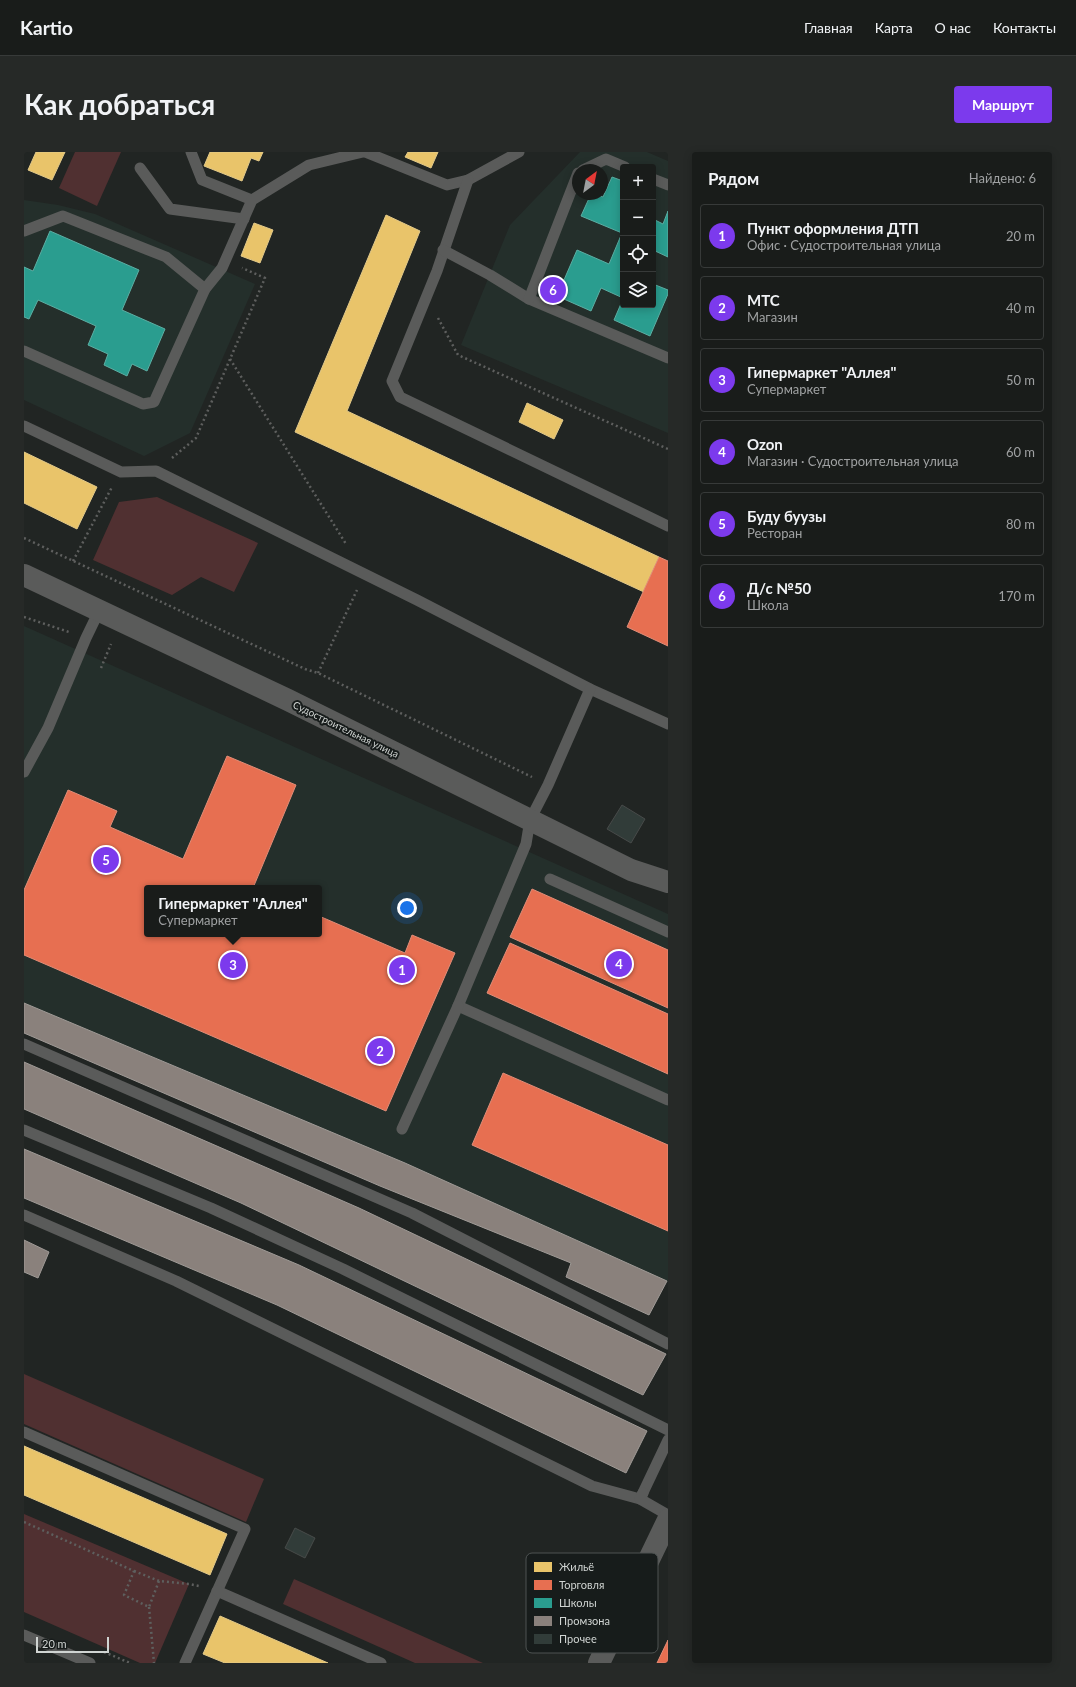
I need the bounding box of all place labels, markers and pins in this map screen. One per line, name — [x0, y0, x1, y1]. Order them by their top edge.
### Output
pin: 6 — [540, 275, 566, 305]
pin: 5 — [93, 845, 119, 875]
pin: 4 — [606, 949, 632, 979]
pin: 3 — [220, 950, 246, 980]
pin: 1 — [389, 955, 415, 985]
pin: 2 — [367, 1036, 393, 1066]

